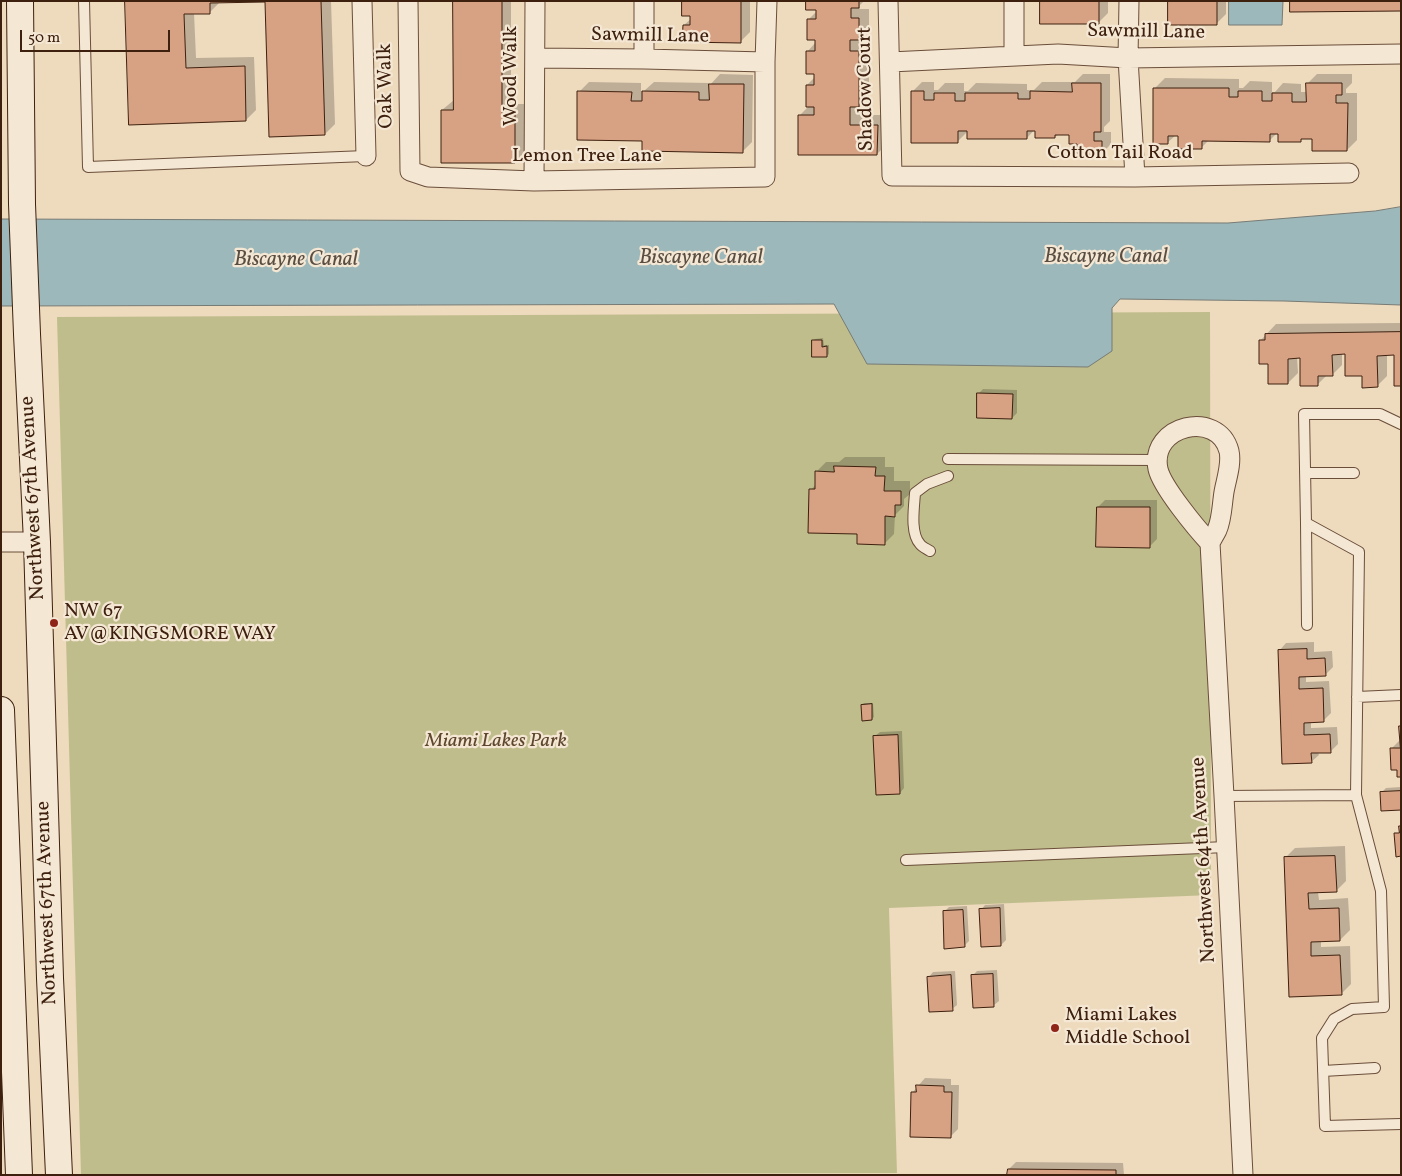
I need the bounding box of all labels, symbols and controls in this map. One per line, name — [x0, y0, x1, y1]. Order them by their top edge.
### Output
scale bar — [22, 20, 172, 52]
street label: Sawmill Lane — [1087, 20, 1205, 46]
street label: Sawmill Lane — [591, 24, 709, 50]
street label: Wood Walk — [500, 26, 524, 126]
street label: Shadow Court — [854, 27, 880, 151]
text: 50 m — [28, 28, 60, 49]
street label: Oak Walk — [374, 43, 400, 129]
street label: Cotton Tail Road — [1047, 142, 1193, 166]
street label: Lemon Tree Lane — [512, 145, 662, 169]
water label: Biscayne Canal — [1044, 245, 1168, 271]
water label: Biscayne Canal — [639, 246, 763, 272]
water label: Biscayne Canal — [234, 248, 358, 274]
street label: Northwest 67th Avenue — [17, 395, 51, 601]
place label: NW 67 AV@KINGSMORE WAY — [64, 600, 276, 647]
marker: NW 67 AV@KINGSMORE WAY — [48, 617, 60, 629]
park label: Miami Lakes Park — [425, 730, 567, 754]
street label: Northwest 64th Avenue — [1188, 756, 1222, 964]
street label: Northwest 67th Avenue — [32, 800, 64, 1006]
place label: Miami Lakes Middle School — [1065, 1004, 1190, 1051]
marker: Miami Lakes Middle School — [1049, 1022, 1061, 1034]

